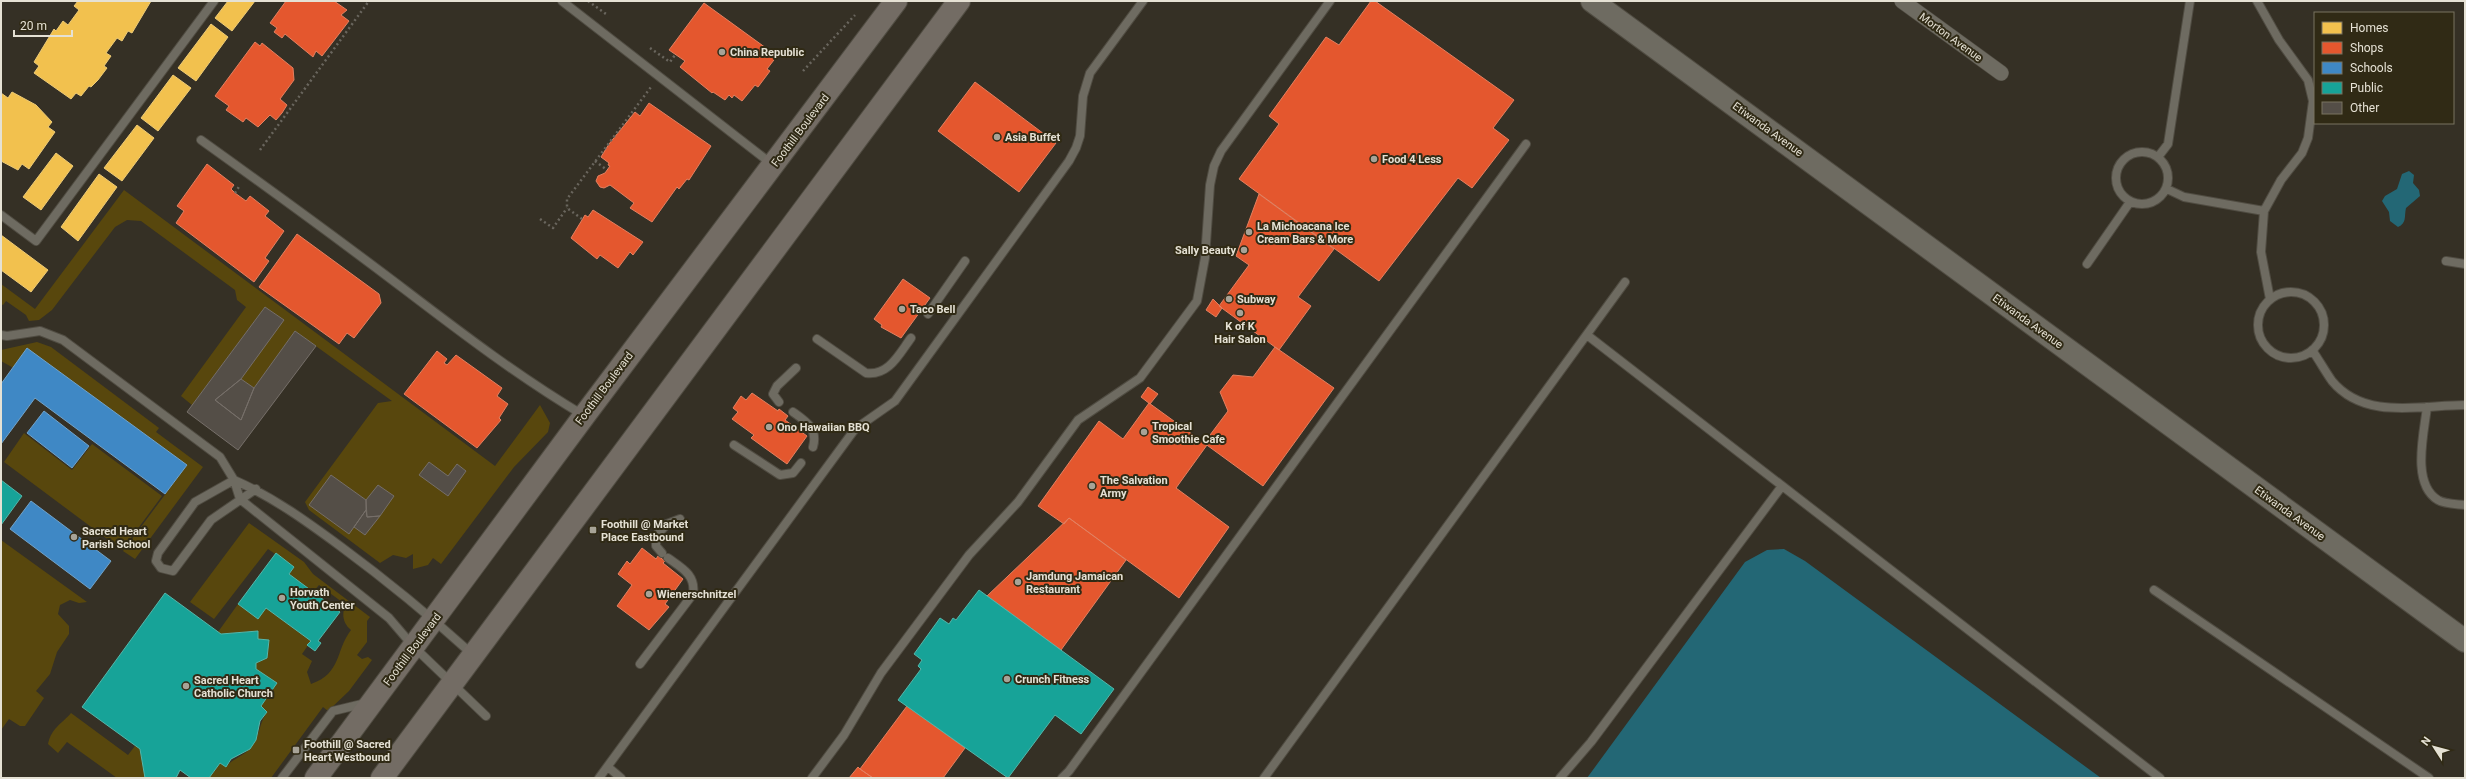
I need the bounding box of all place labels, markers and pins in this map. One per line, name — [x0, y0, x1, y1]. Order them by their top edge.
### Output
place label: China Republic — [730, 46, 804, 59]
marker: China Republic — [717, 47, 727, 57]
place label: Asia Buffet — [1005, 131, 1060, 144]
marker: Asia Buffet — [992, 132, 1002, 142]
place label: Food 4 Less — [1382, 153, 1442, 166]
marker: Food 4 Less — [1369, 154, 1379, 164]
place label: La Michoacana Ice Cream Bars & More — [1257, 220, 1353, 246]
marker: La Michoacana Ice Cream Bars & More — [1244, 227, 1254, 237]
place label: Sally Beauty — [1175, 244, 1236, 257]
marker: Sally Beauty — [1239, 245, 1249, 255]
place label: Subway — [1237, 293, 1276, 306]
marker: Subway — [1224, 294, 1234, 304]
place label: Taco Bell — [910, 303, 955, 316]
marker: Taco Bell — [897, 304, 907, 314]
marker: K of K Hair Salon — [1235, 308, 1245, 318]
place label: K of K Hair Salon — [1214, 320, 1266, 346]
place label: Tropical Smoothie Cafe — [1152, 420, 1225, 446]
place label: Ono Hawaiian BBQ — [777, 421, 870, 434]
marker: Ono Hawaiian BBQ — [764, 422, 774, 432]
marker: Tropical Smoothie Cafe — [1139, 427, 1149, 437]
place label: The Salvation Army — [1100, 474, 1168, 500]
marker: The Salvation Army — [1087, 481, 1097, 491]
place label: Foothill @ Market Place Eastbound — [601, 518, 689, 544]
place label: Sacred Heart Parish School — [82, 525, 150, 551]
marker: Foothill @ Market Place Eastbound — [588, 525, 598, 535]
marker: Sacred Heart Parish School — [69, 532, 79, 542]
place label: Jamdung Jamaican Restaurant — [1026, 570, 1123, 596]
marker: Jamdung Jamaican Restaurant — [1013, 577, 1023, 587]
place label: Horvath Youth Center — [290, 586, 354, 612]
place label: Wienerschnitzel — [657, 588, 736, 601]
marker: Wienerschnitzel — [644, 589, 654, 599]
marker: Horvath Youth Center — [277, 593, 287, 603]
place label: Crunch Fitness — [1015, 673, 1090, 686]
place label: Sacred Heart Catholic Church — [194, 674, 273, 700]
marker: Crunch Fitness — [1002, 674, 1012, 684]
marker: Sacred Heart Catholic Church — [181, 681, 191, 691]
place label: Foothill @ Sacred Heart Westbound — [304, 738, 391, 764]
marker: Foothill @ Sacred Heart Westbound — [291, 745, 301, 755]

